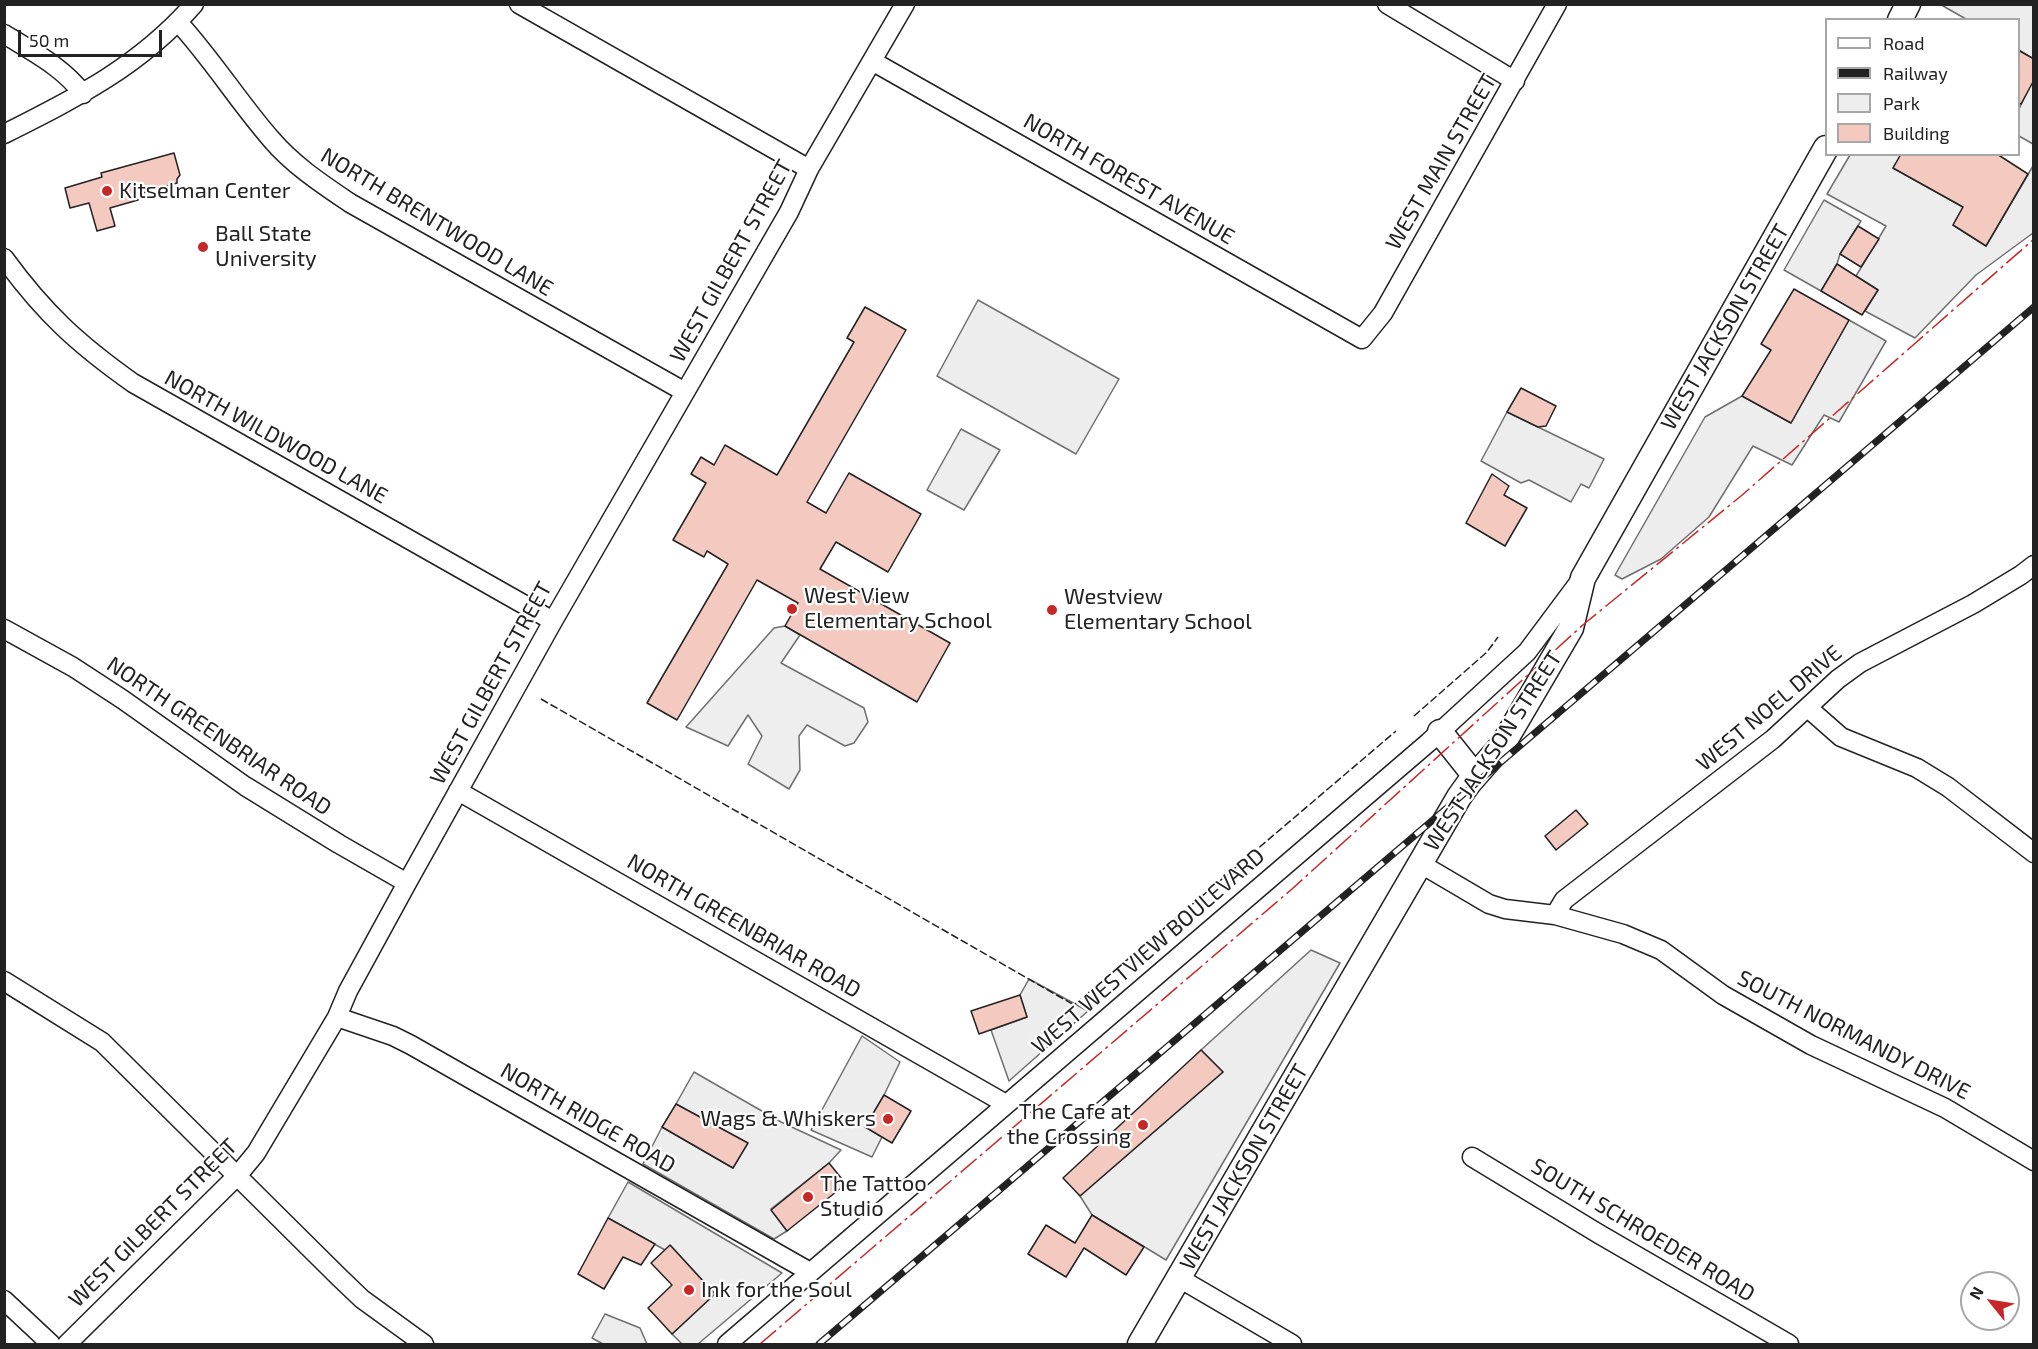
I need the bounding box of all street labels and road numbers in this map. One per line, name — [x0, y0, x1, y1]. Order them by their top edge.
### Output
street label: WEST MAIN STREET — [1380, 69, 1502, 255]
street label: NORTH FOREST AVENUE — [1019, 108, 1239, 250]
street label: NORTH BRENTWOOD LANE — [316, 142, 558, 302]
street label: WEST GILBERT STREET — [664, 155, 798, 367]
street label: WEST JACKSON STREET — [1655, 219, 1795, 435]
street label: NORTH WILDWOOD LANE — [160, 365, 392, 509]
street label: WEST GILBERT STREET — [424, 577, 558, 789]
street label: WEST NOEL DRIVE — [1691, 640, 1847, 776]
street label: WEST JACKSON STREET — [1418, 646, 1568, 856]
street label: NORTH GREENBRIAR ROAD — [102, 651, 336, 821]
street label: WEST WESTVIEW BOULEVARD — [1026, 843, 1270, 1059]
street label: NORTH GREENBRIAR ROAD — [623, 848, 865, 1004]
street label: SOUTH NORMANDY DRIVE — [1733, 965, 1975, 1105]
street label: NORTH RIDGE ROAD — [496, 1057, 680, 1179]
street label: WEST JACKSON STREET — [1174, 1059, 1314, 1275]
street label: WEST GILBERT STREET — [63, 1133, 243, 1313]
street label: SOUTH SCHROEDER ROAD — [1526, 1153, 1760, 1307]

